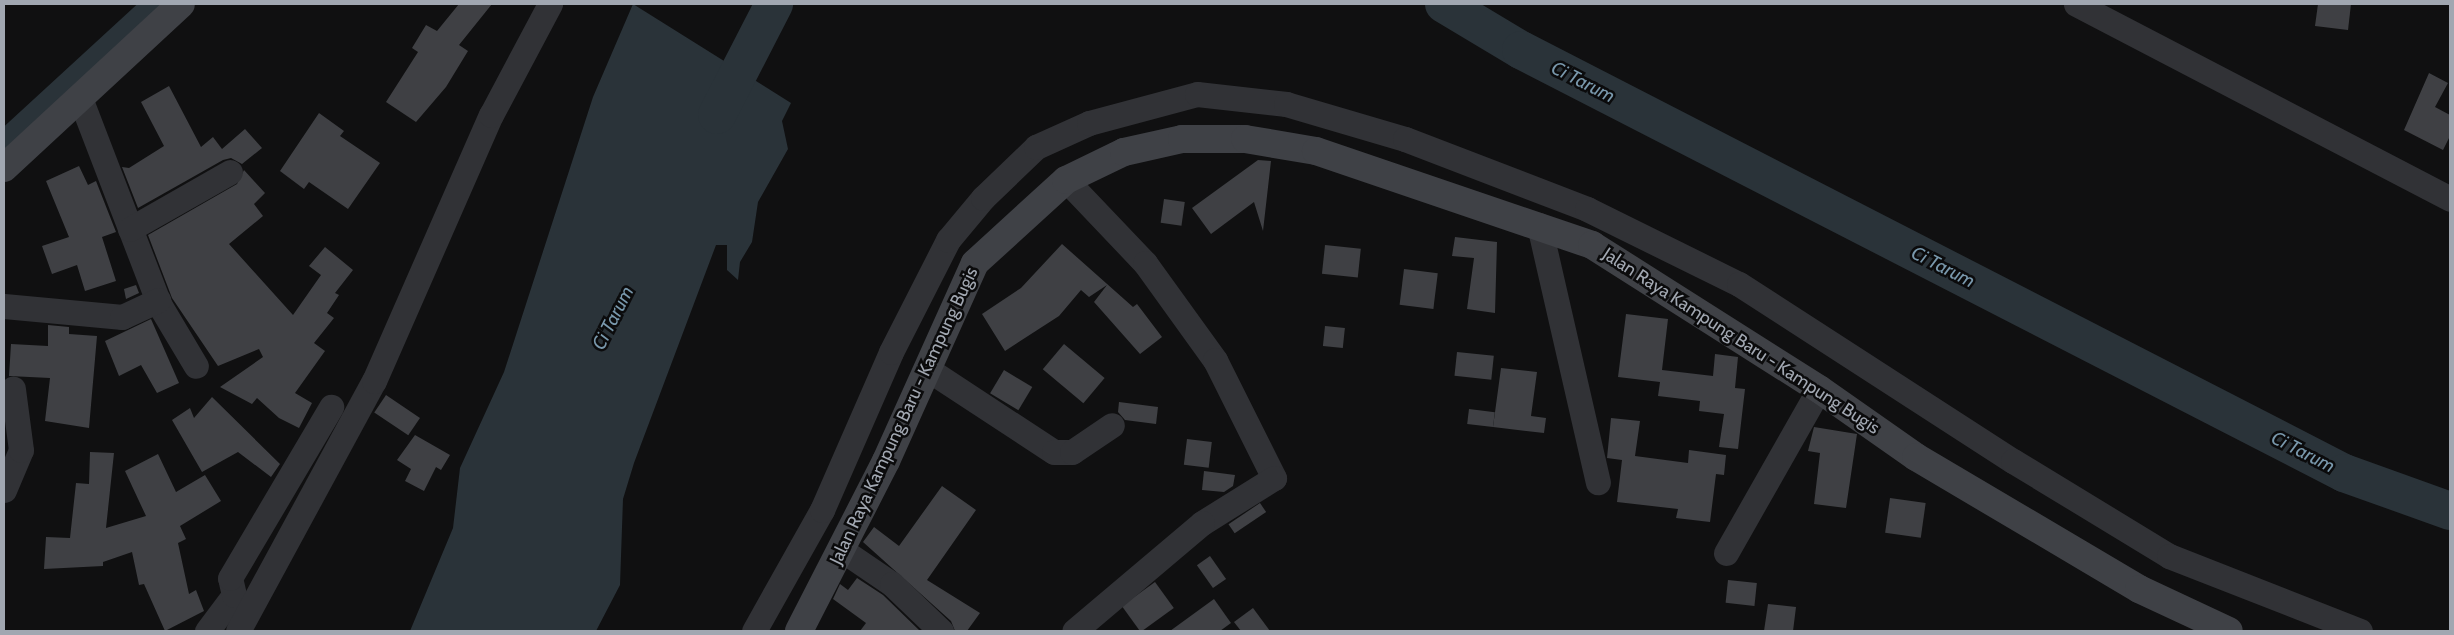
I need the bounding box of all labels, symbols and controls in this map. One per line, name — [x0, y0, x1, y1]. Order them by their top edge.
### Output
water label: Ci Tarum — [1547, 56, 1619, 108]
water label: Ci Tarum — [1907, 241, 1979, 293]
street label: Jalan Raya Kampung Baru - Kampung Bugis — [1598, 243, 1884, 439]
street label: Jalan Raya Kampung Baru - Kampung Bugis — [825, 264, 983, 568]
water label: Ci Tarum — [587, 282, 639, 354]
water label: Ci Tarum — [2267, 426, 2339, 478]

